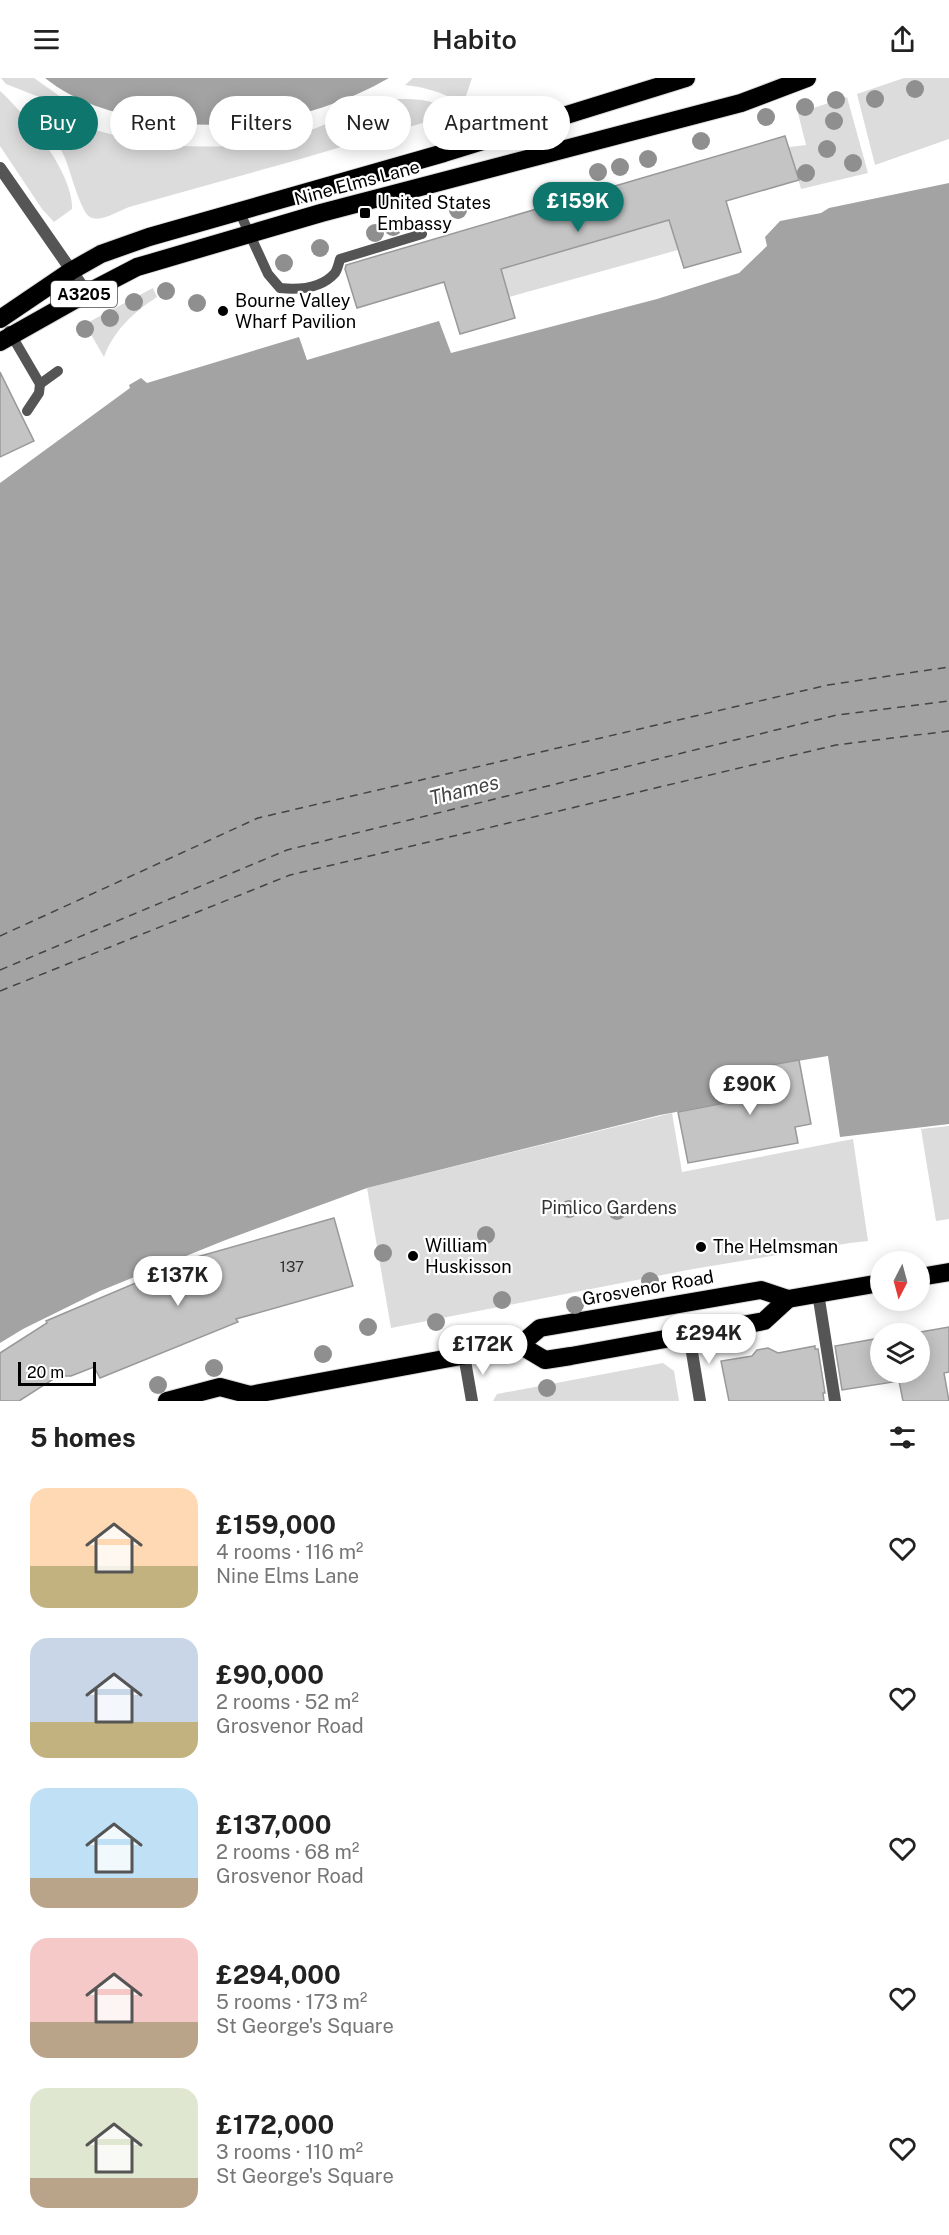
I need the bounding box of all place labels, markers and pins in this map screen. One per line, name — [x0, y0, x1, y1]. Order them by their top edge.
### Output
pin: £159K — [536, 182, 620, 233]
place label: United States Embassy — [377, 192, 491, 234]
marker: United States Embassy — [358, 206, 372, 220]
place label: Bourne Valley Wharf Pavilion — [235, 290, 356, 332]
marker: Bourne Valley Wharf Pavilion — [216, 304, 230, 318]
pin: £90K — [714, 1065, 786, 1116]
place label: William Huskisson — [425, 1235, 512, 1277]
place label: The Helmsman — [713, 1236, 838, 1257]
marker: The Helmsman — [694, 1240, 708, 1254]
marker: William Huskisson — [406, 1249, 420, 1263]
pin: £137K — [136, 1256, 220, 1307]
pin: £294K — [667, 1314, 751, 1365]
pin: £172K — [441, 1325, 525, 1376]

